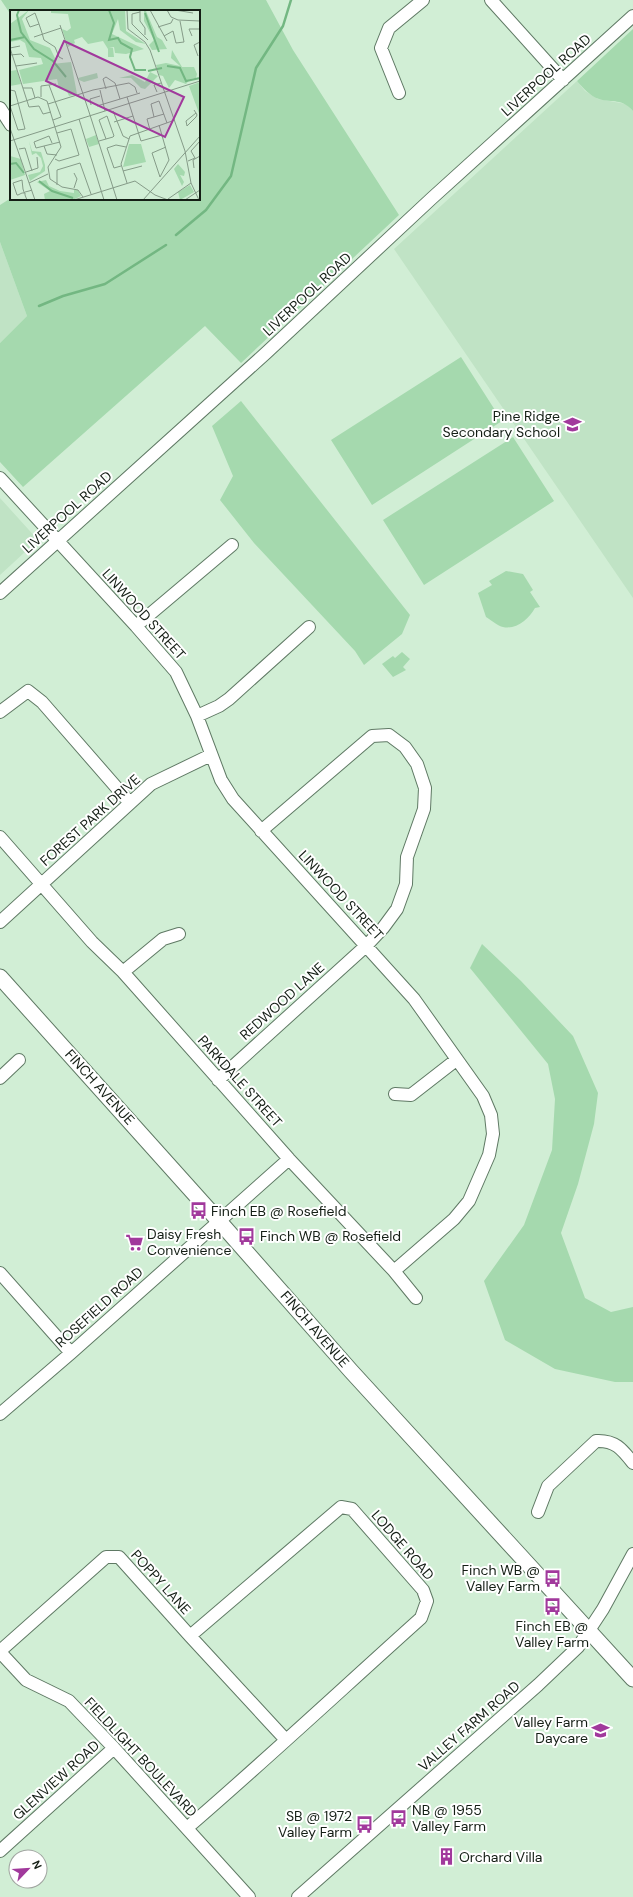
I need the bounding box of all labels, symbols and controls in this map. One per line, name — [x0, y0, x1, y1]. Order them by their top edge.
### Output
inset map — [10, 10, 200, 200]
street label: LIVERPOOL ROAD — [497, 30, 595, 120]
street label: LIVERPOOL ROAD — [259, 248, 355, 340]
place label: Pine Ridge Secondary School — [443, 407, 560, 441]
school or university icon: Pine Ridge Secondary School — [563, 414, 583, 434]
street label: LIVERPOOL ROAD — [18, 467, 116, 557]
street label: LINWOOD STREET — [98, 565, 190, 663]
street label: FOREST PARK DRIVE — [36, 770, 144, 870]
street label: LINWOOD STREET — [295, 846, 387, 944]
street label: REDWOOD LANE — [236, 958, 328, 1044]
street label: PARKDALE STREET — [194, 1031, 286, 1131]
street label: FINCH AVENUE — [61, 1045, 139, 1129]
bus stop icon: Finch EB @ Rosefield — [188, 1201, 208, 1221]
place label: Finch EB @ Rosefield — [211, 1202, 346, 1220]
place label: Daisy Fresh Convenience — [147, 1225, 232, 1259]
bus stop icon: Finch WB @ Rosefield — [237, 1226, 257, 1246]
place label: Finch WB @ Rosefield — [260, 1227, 401, 1245]
supermarket icon: Daisy Fresh Convenience — [124, 1232, 144, 1252]
street label: ROSEFIELD ROAD — [51, 1263, 147, 1351]
street label: FINCH AVENUE — [277, 1287, 353, 1371]
street label: LODGE ROAD — [368, 1506, 438, 1584]
street label: POPPY LANE — [127, 1546, 195, 1618]
place label: Finch WB @ Valley Farm — [462, 1561, 540, 1595]
bus stop icon: Finch WB @ Valley Farm — [543, 1568, 563, 1588]
bus stop icon: Finch EB @ Valley Farm — [542, 1596, 562, 1616]
place label: Finch EB @ Valley Farm — [515, 1617, 589, 1651]
street label: VALLEY FARM ROAD — [414, 1677, 524, 1775]
street label: FIELDLIGHT BOULEVARD — [81, 1693, 201, 1821]
place label: Valley Farm Daycare — [514, 1713, 588, 1747]
school or university icon: Valley Farm Daycare — [591, 1720, 611, 1740]
street label: GLENVIEW ROAD — [9, 1736, 103, 1824]
place label: NB @ 1955 Valley Farm — [412, 1801, 486, 1835]
place label: SB @ 1972 Valley Farm — [278, 1807, 352, 1841]
bus stop icon: NB @ 1955 Valley Farm — [389, 1808, 409, 1828]
bus stop icon: SB @ 1972 Valley Farm — [355, 1814, 375, 1834]
building icon: Orchard Villa — [436, 1847, 456, 1867]
place label: Orchard Villa — [459, 1848, 542, 1866]
north arrow — [8, 1849, 48, 1889]
text: N — [29, 1858, 45, 1871]

